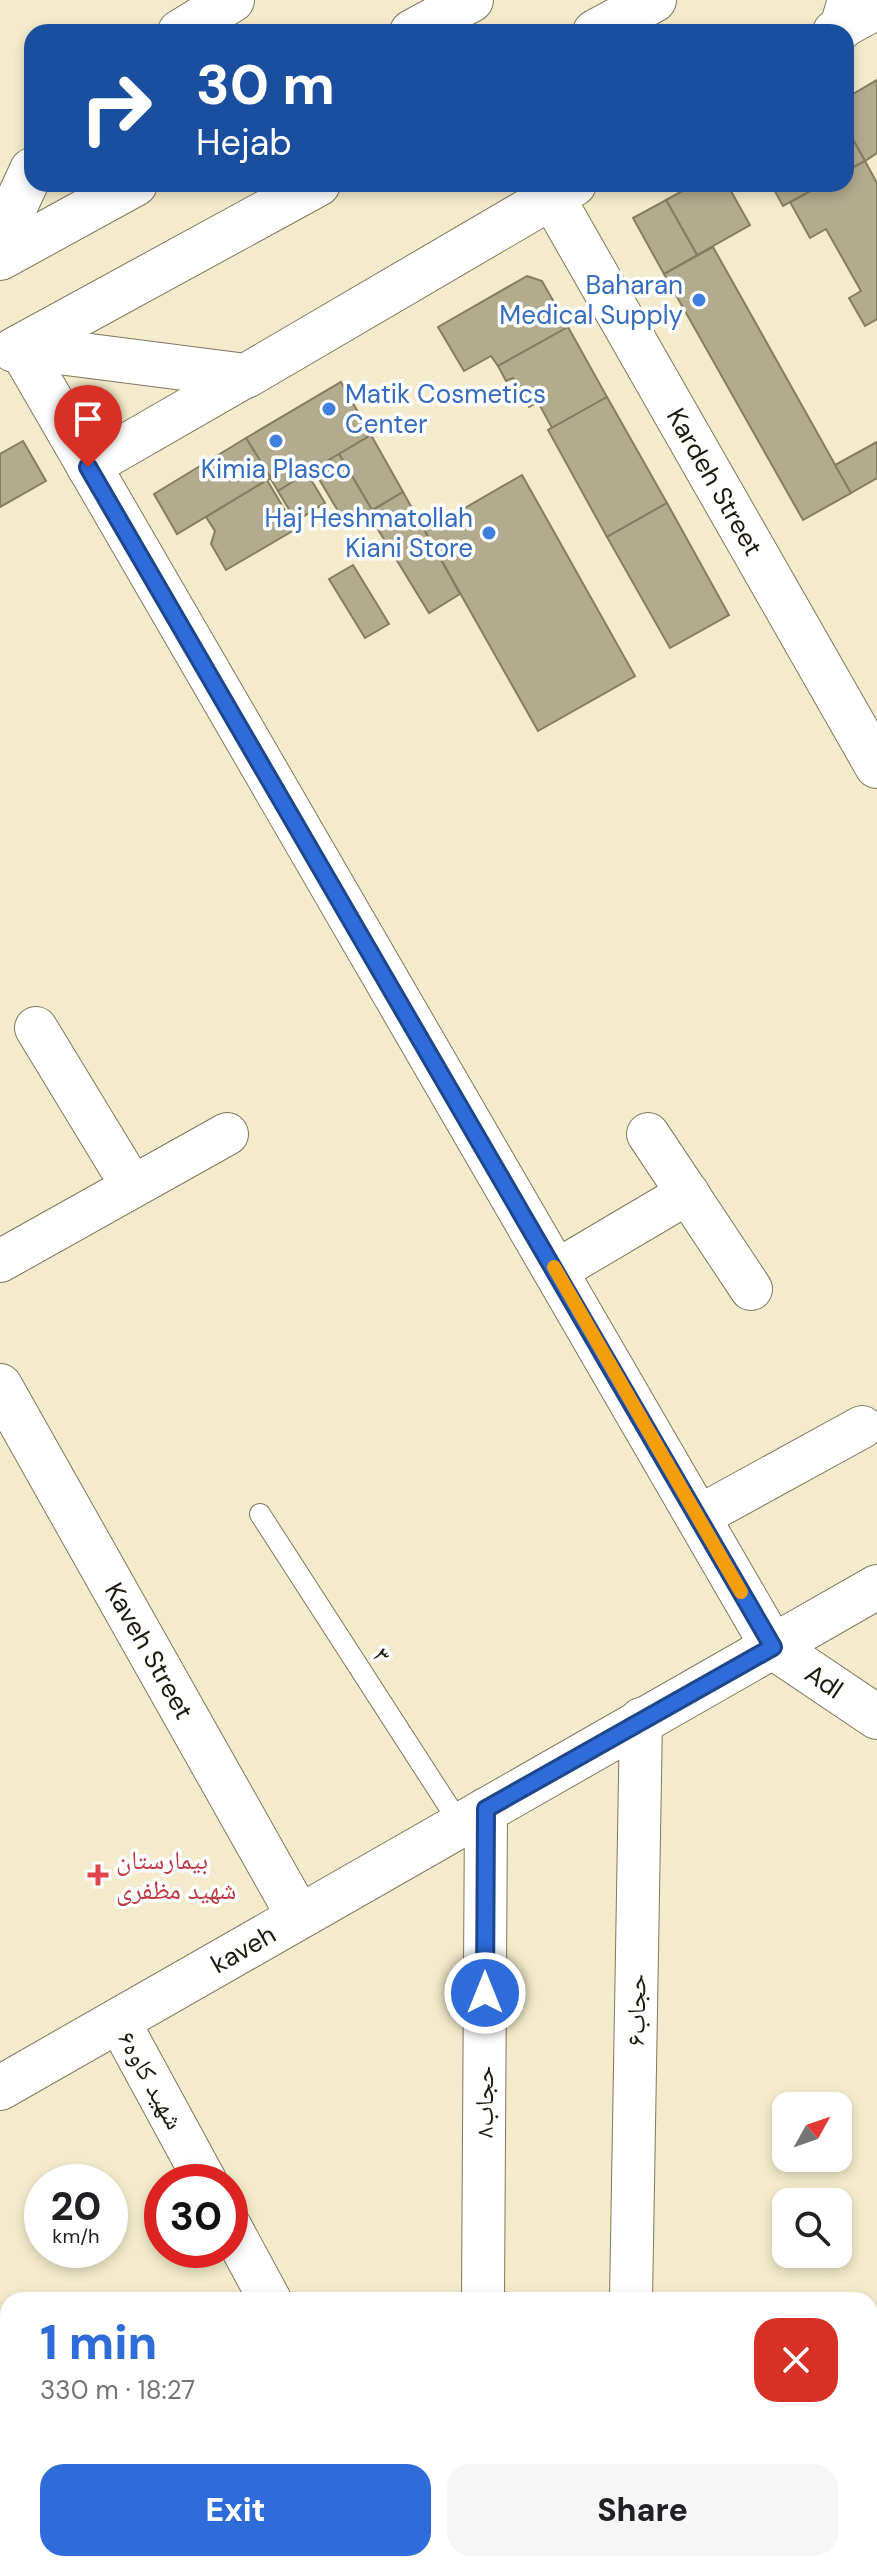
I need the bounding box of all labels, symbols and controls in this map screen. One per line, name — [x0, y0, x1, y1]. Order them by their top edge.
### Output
text: 30 m — [196, 48, 335, 121]
icon: right — [64, 56, 168, 160]
text: Hejab — [196, 119, 292, 166]
place label: Baharan Medical Supply — [499, 268, 683, 332]
marker: Baharan Medical Supply — [690, 291, 708, 309]
place label: Matik Cosmetics Center — [345, 377, 546, 441]
pin — [54, 385, 122, 467]
icon: arrive — [66, 397, 110, 441]
marker: Matik Cosmetics Center — [320, 400, 338, 418]
street label: Kardeh Street — [659, 402, 770, 562]
marker: Kimia Plasco — [267, 432, 285, 450]
place label: Kimia Plasco — [201, 452, 351, 486]
place label: Haj Heshmatollah Kiani Store — [265, 501, 473, 565]
marker: Haj Heshmatollah Kiani Store — [480, 524, 498, 542]
street label: Kaveh Street — [97, 1576, 201, 1725]
street label: ۳ — [365, 1641, 399, 1669]
street label: Adl — [799, 1657, 850, 1706]
place label: بیمارستان شهید مظفری — [116, 1843, 236, 1907]
marker: بیمارستان شهید مظفری — [87, 1864, 109, 1886]
street label: kaveh — [205, 1917, 282, 1981]
position arrow — [443, 1951, 527, 2035]
street label: حجاب۶ — [618, 1974, 654, 2046]
street label: شهید کاوه۶ — [110, 2025, 192, 2135]
street label: حجاب۸ — [467, 2066, 501, 2138]
north arrow — [772, 2092, 852, 2172]
map controls — [772, 2092, 852, 2268]
speed limit sign: 30 — [144, 2164, 248, 2268]
text: 20 — [50, 2180, 102, 2232]
button: search — [772, 2188, 852, 2268]
text: km/h — [52, 2223, 100, 2249]
text: 1 min — [40, 2311, 157, 2374]
button: close — [754, 2318, 838, 2402]
text: 330 m · 18:27 — [40, 2373, 195, 2407]
button: Exit — [40, 2464, 431, 2556]
button: Share — [447, 2464, 838, 2556]

